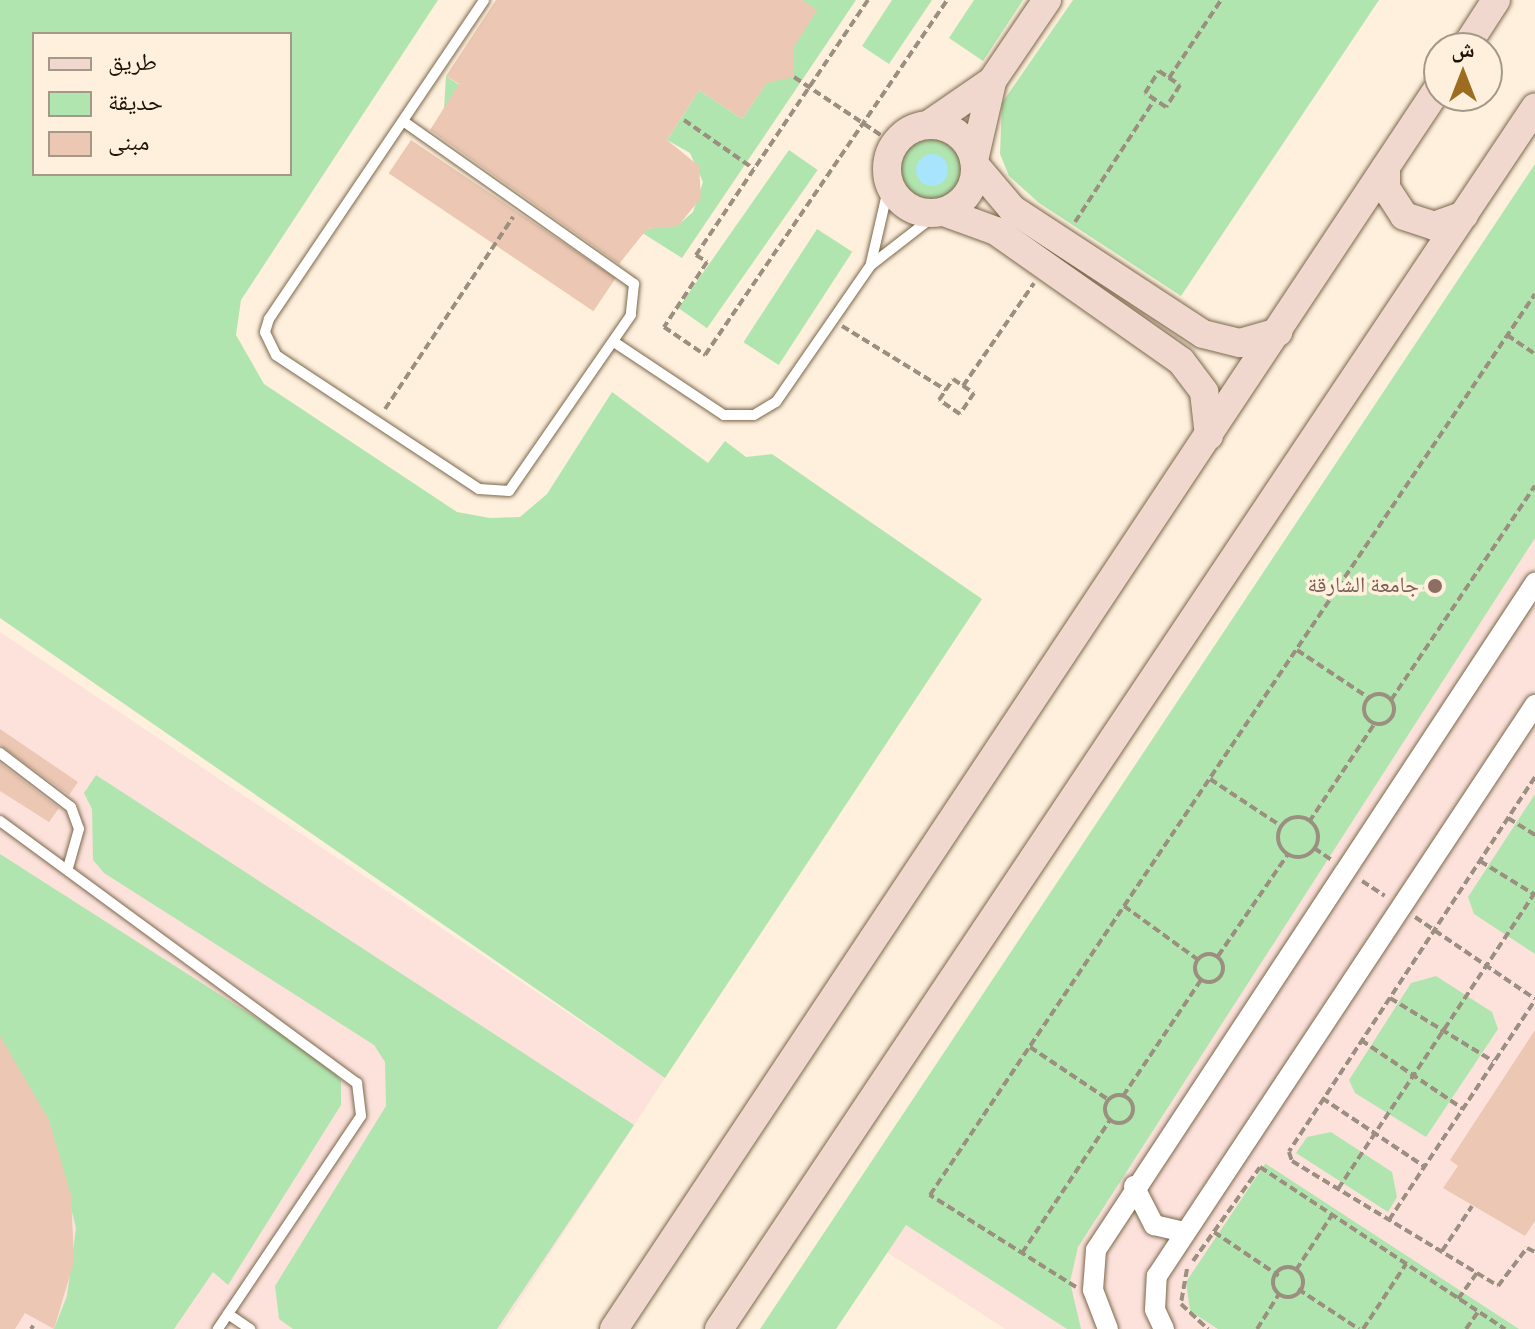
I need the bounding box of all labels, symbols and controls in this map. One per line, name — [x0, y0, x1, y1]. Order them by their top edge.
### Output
legend — [32, 32, 292, 176]
north arrow — [1423, 32, 1503, 112]
text: ش — [1451, 37, 1475, 63]
text: طريق — [108, 48, 157, 76]
text: حديقة — [108, 88, 163, 116]
text: مبنى — [108, 128, 149, 156]
place label: جامعة الشارقة — [1307, 573, 1419, 599]
marker: جامعة الشارقة — [1426, 577, 1444, 595]

